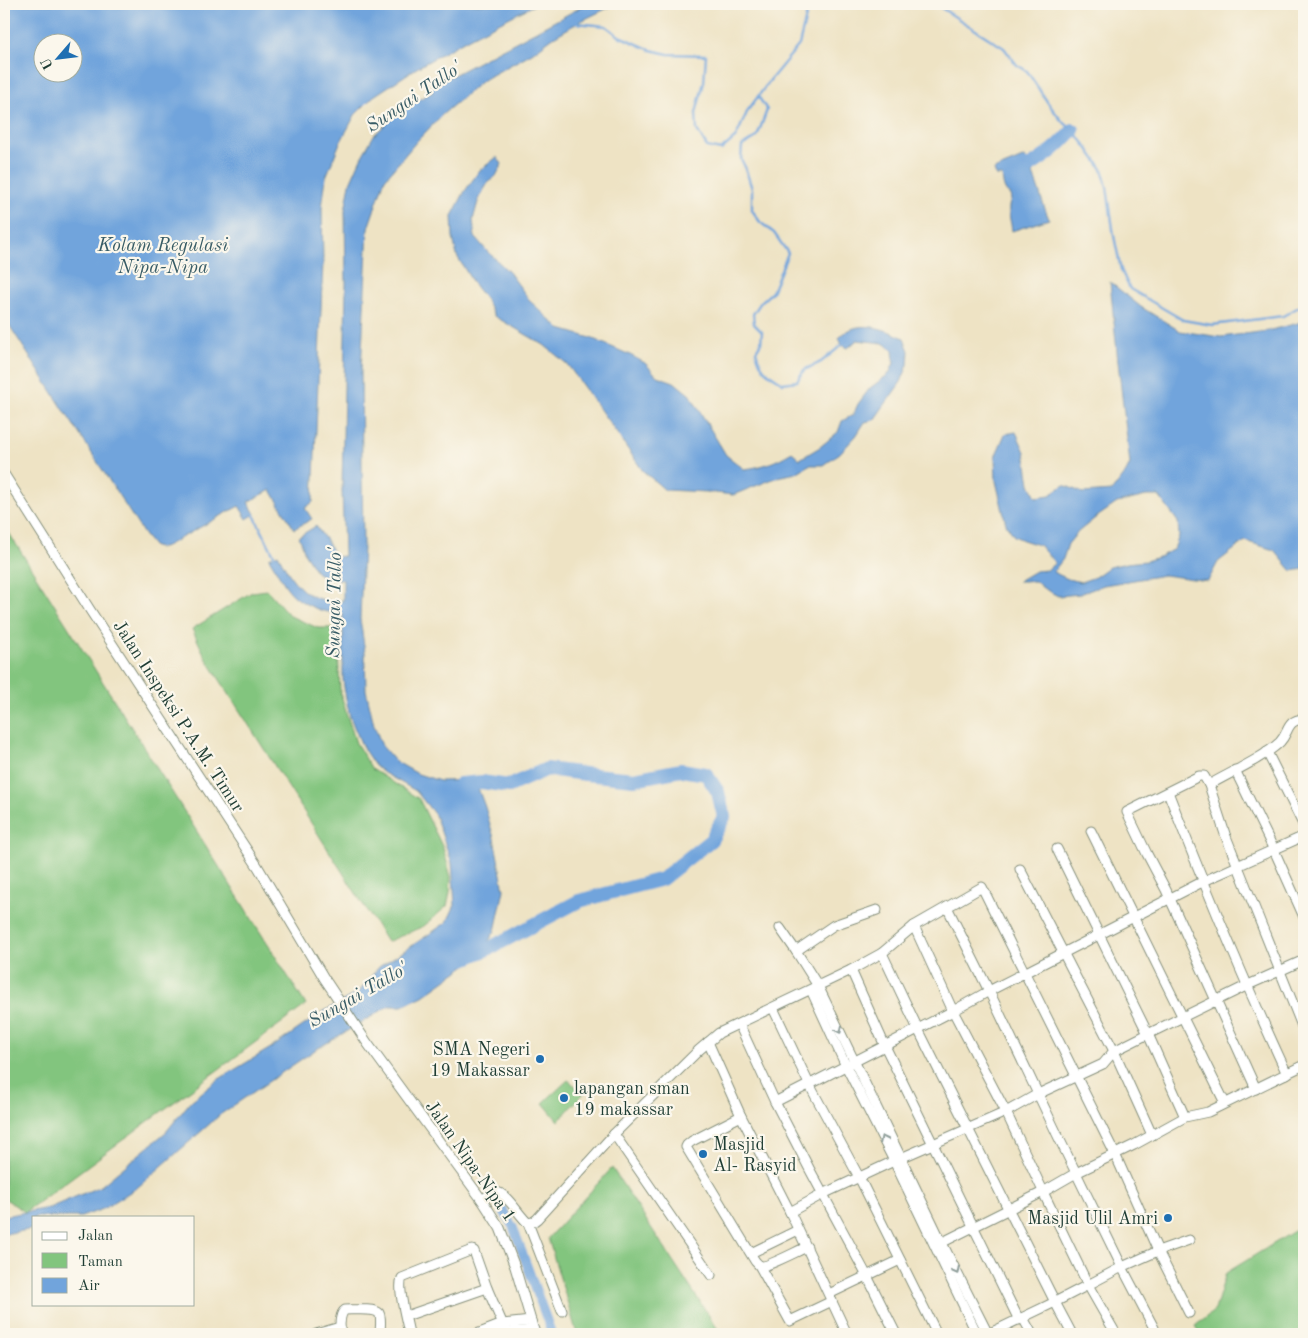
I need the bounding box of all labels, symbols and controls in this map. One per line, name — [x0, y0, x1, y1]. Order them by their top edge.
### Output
north arrow — [32, 32, 82, 82]
text: U — [39, 55, 56, 72]
water label: Sungai Tallo' — [363, 58, 467, 137]
water label: Kolam Regulasi Nipa-Nipa — [97, 237, 229, 278]
water label: Sungai Tallo' — [325, 546, 346, 659]
street label: Jalan Inspeksi P.A.M. Timur — [109, 617, 247, 816]
water label: Sungai Tallo' — [305, 959, 412, 1032]
one-way arrow — [833, 1025, 843, 1034]
place label: SMA Negeri 19 Makassar — [430, 1041, 531, 1080]
marker: SMA Negeri 19 Makassar — [534, 1053, 546, 1065]
place label: lapangan sman 19 makassar — [574, 1080, 690, 1119]
marker: lapangan sman 19 makassar — [558, 1092, 570, 1104]
street label: Jalan Nipa-Nipa 1 — [422, 1098, 519, 1225]
one-way arrow — [879, 1135, 889, 1144]
place label: Masjid Al- Rasyid — [713, 1136, 797, 1175]
marker: Masjid Al- Rasyid — [697, 1148, 709, 1160]
place label: Masjid Ulil Amri — [1027, 1210, 1158, 1228]
marker: Masjid Ulil Amri — [1162, 1212, 1174, 1224]
legend — [32, 1216, 195, 1306]
text: Jalan — [78, 1229, 113, 1244]
text: Taman — [78, 1255, 123, 1270]
one-way arrow — [950, 1266, 960, 1275]
text: Air — [78, 1279, 100, 1294]

